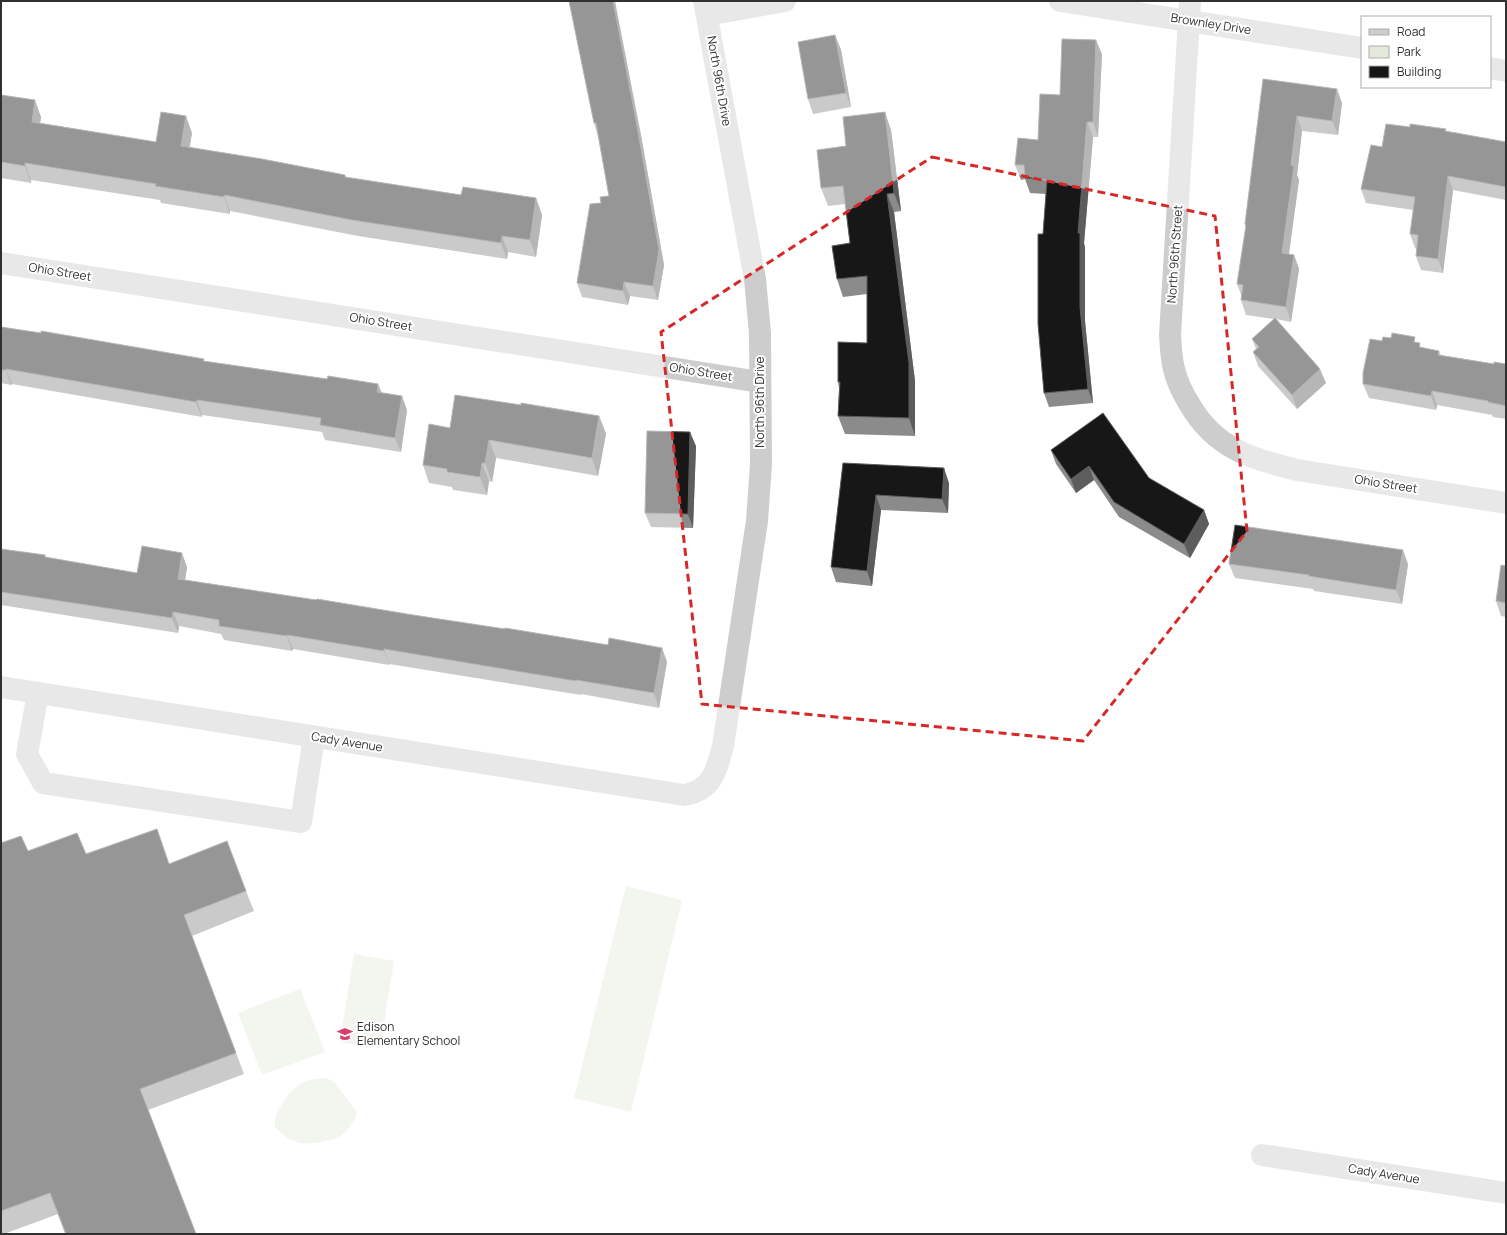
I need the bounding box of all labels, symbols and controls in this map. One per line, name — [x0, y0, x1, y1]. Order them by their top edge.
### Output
street label: Brownley Drive — [1170, 9, 1253, 38]
legend — [1361, 16, 1491, 88]
text: Road — [1397, 23, 1425, 40]
street label: North 96th Drive — [703, 34, 736, 127]
text: Park — [1397, 43, 1422, 60]
text: Building — [1397, 63, 1441, 80]
street label: North 96th Street — [1163, 204, 1186, 304]
street label: Ohio Street — [27, 258, 93, 285]
street label: Ohio Street — [348, 308, 414, 335]
street label: North 96th Drive — [751, 356, 768, 448]
street label: Ohio Street — [668, 358, 734, 385]
street label: Ohio Street — [1353, 470, 1419, 497]
street label: Cady Avenue — [310, 727, 384, 756]
place label: Edison Elementary School — [357, 1018, 460, 1049]
school or university icon: Edison Elementary School — [336, 1025, 354, 1043]
street label: Cady Avenue — [1347, 1159, 1421, 1188]

